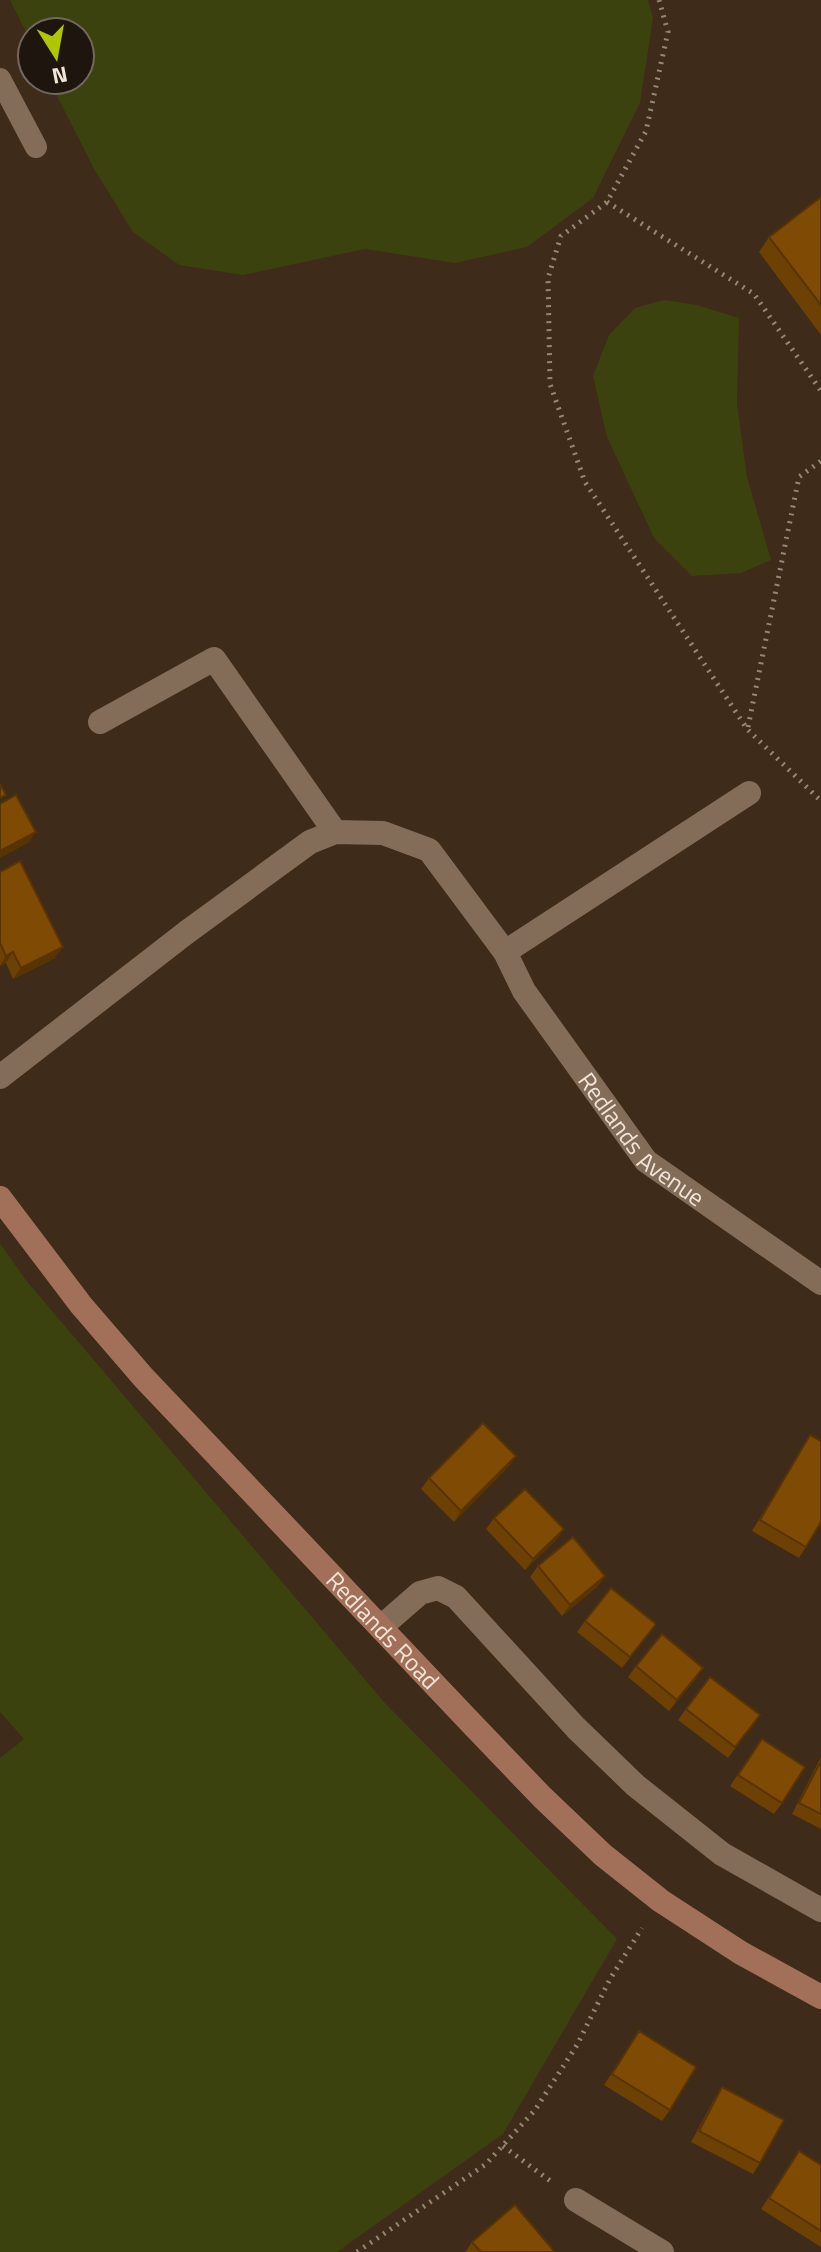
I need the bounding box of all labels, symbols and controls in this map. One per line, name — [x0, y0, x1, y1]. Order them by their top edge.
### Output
north arrow — [16, 16, 96, 96]
text: N — [49, 57, 71, 94]
street label: Redlands Avenue — [570, 1064, 712, 1215]
street label: Redlands Road — [318, 1563, 448, 1697]

